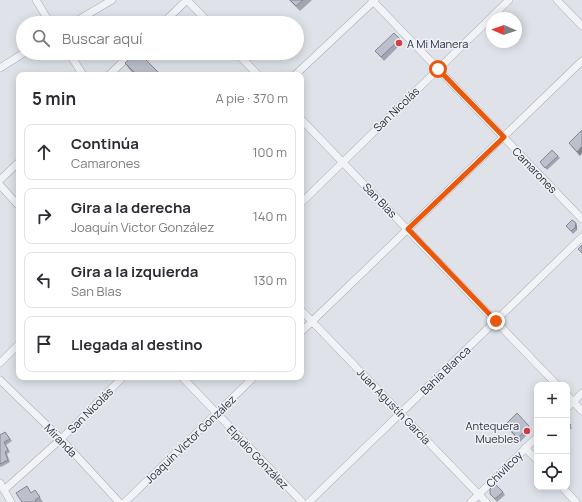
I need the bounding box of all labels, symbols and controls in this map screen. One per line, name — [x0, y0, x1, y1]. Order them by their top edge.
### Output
north arrow — [486, 12, 522, 48]
search box — [16, 16, 304, 60]
icon: search — [30, 27, 52, 49]
text: Buscar aquí — [62, 28, 143, 49]
place label: A Mi Manera — [407, 36, 468, 51]
marker: A Mi Manera — [394, 38, 404, 48]
route start — [429, 60, 447, 78]
street label: San Nicolás — [370, 83, 422, 135]
text: 5 min — [32, 87, 76, 110]
text: A pie · 370 m — [215, 89, 288, 107]
text: Continúa — [71, 133, 139, 154]
icon: ahead — [33, 141, 55, 163]
text: 100 m — [252, 143, 287, 161]
street label: Camarones — [509, 144, 561, 196]
text: Camarones — [71, 154, 140, 172]
street label: San Blas — [360, 179, 400, 221]
text: Gira a la derecha — [71, 197, 191, 218]
icon: right — [33, 205, 55, 227]
text: 140 m — [253, 207, 287, 225]
text: Joaquín Victor González — [71, 218, 214, 236]
text: Gira a la izquierda — [71, 261, 198, 282]
icon: left — [33, 269, 55, 291]
text: 130 m — [253, 271, 287, 289]
text: San Blas — [71, 282, 122, 300]
route end — [487, 312, 505, 330]
icon: arrive — [33, 333, 55, 355]
text: Llegada al destino — [71, 334, 203, 355]
street label: Bahía Blanca — [417, 342, 473, 398]
street label: Juan Agustín García — [354, 365, 434, 447]
map controls — [534, 382, 570, 490]
button: + — [534, 382, 570, 418]
street label: San Nicolás — [64, 384, 116, 436]
street label: Joaquín Victor González — [141, 391, 239, 487]
place label: Antequera Muebles — [466, 418, 519, 446]
button: − — [534, 418, 570, 454]
street label: Miranda — [41, 420, 81, 460]
street label: Elpidio González — [224, 422, 292, 492]
marker: Antequera Muebles — [522, 426, 532, 436]
street label: Chivilcoy — [483, 447, 526, 490]
button: locate — [534, 454, 570, 490]

